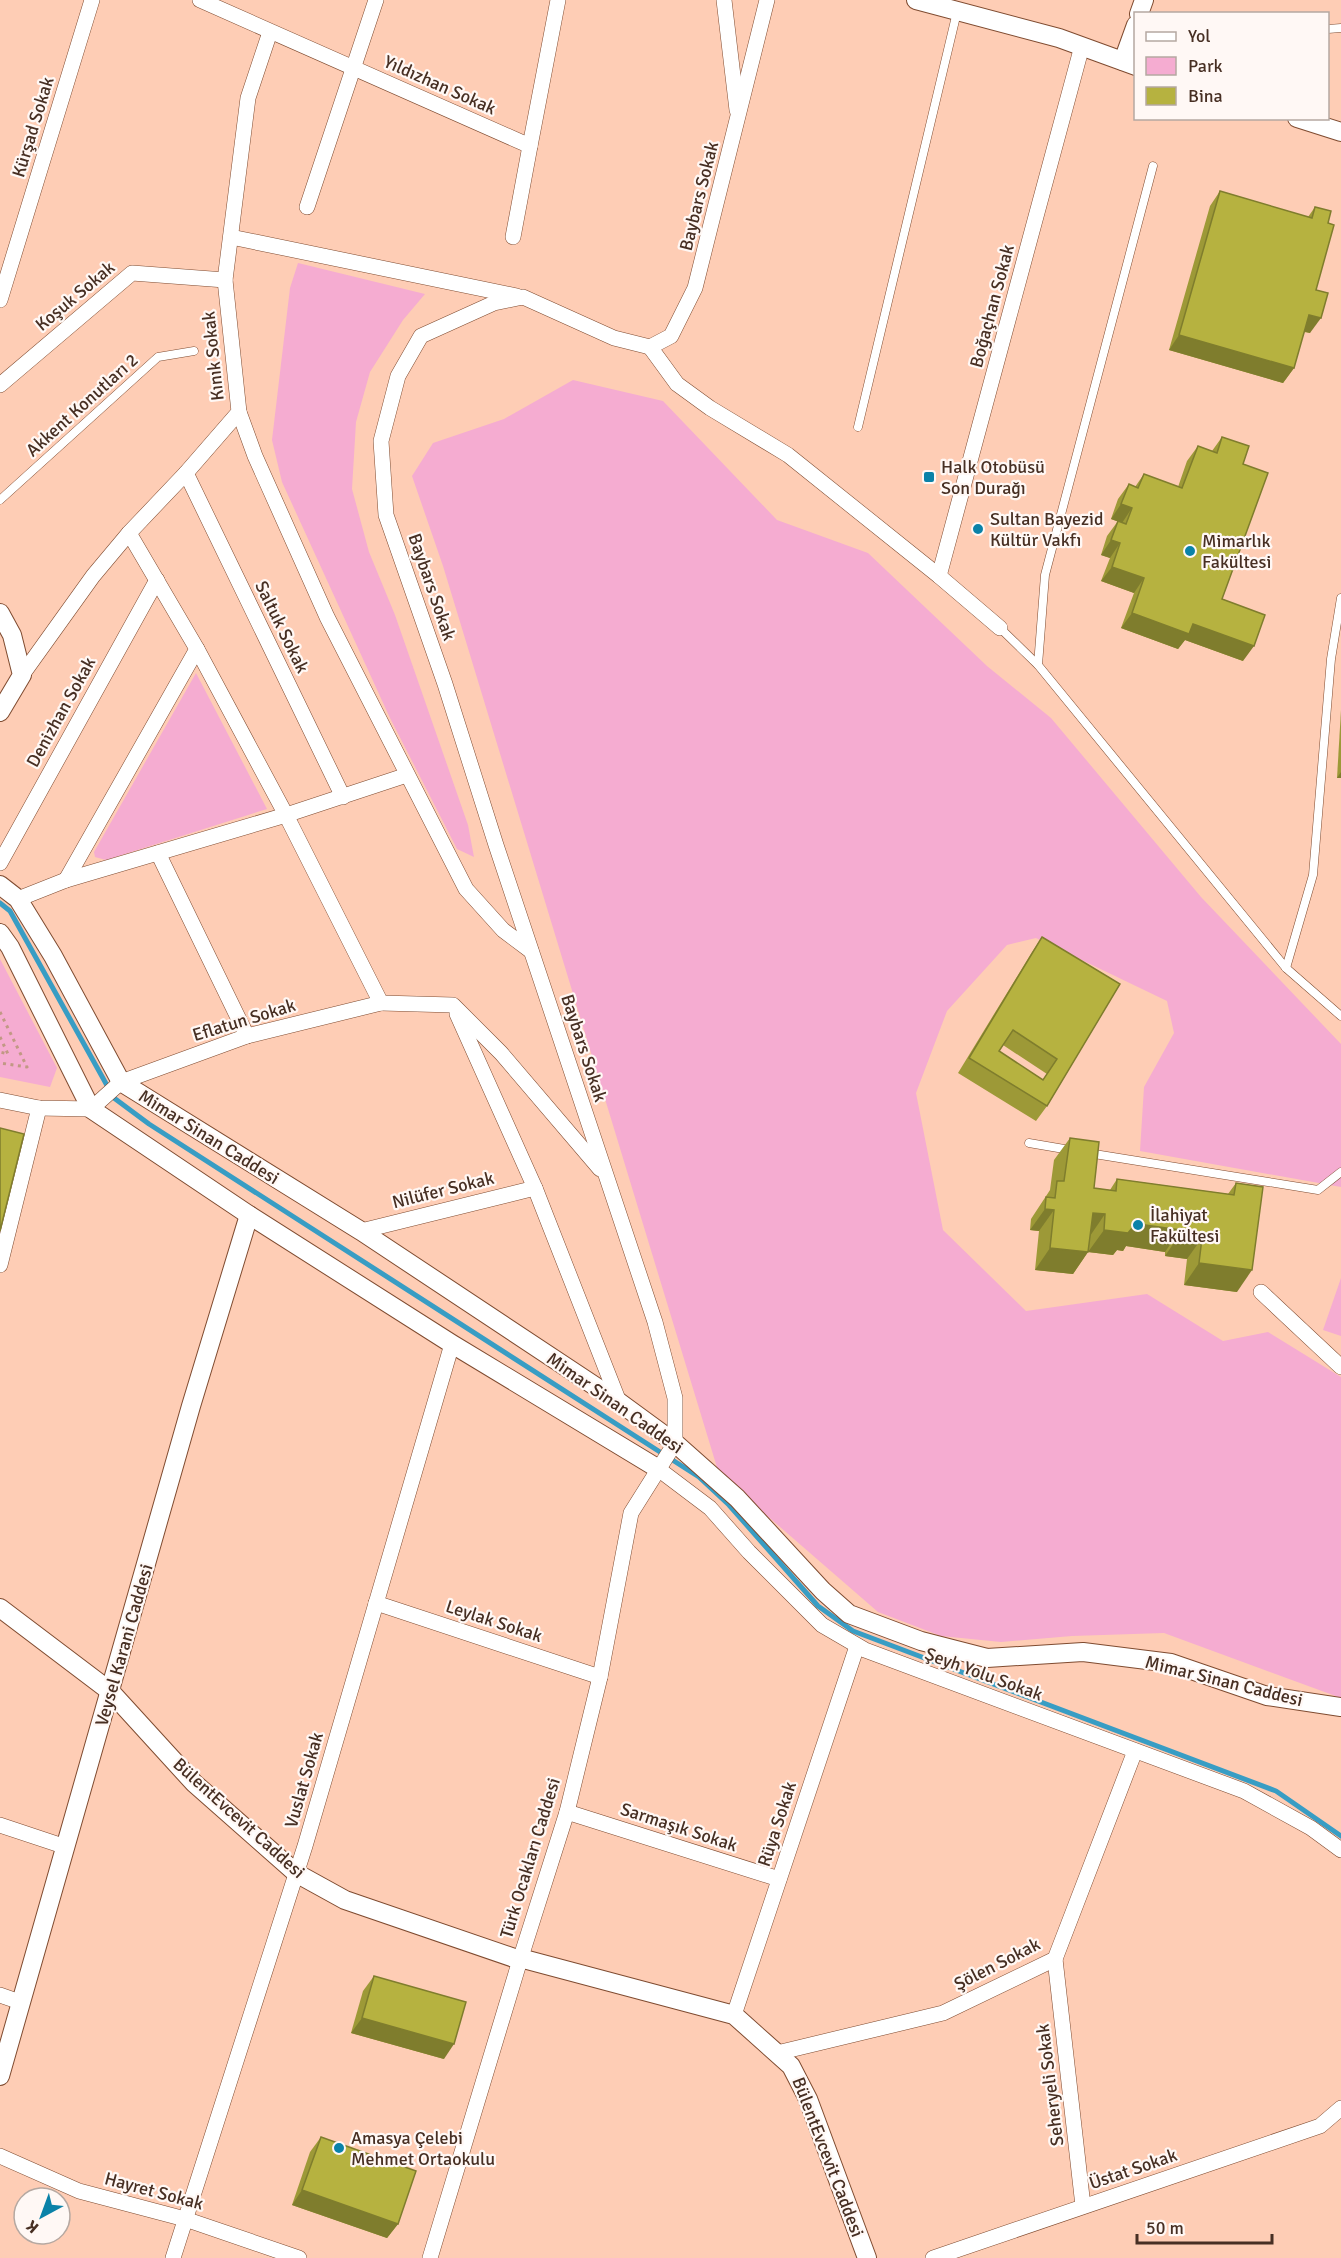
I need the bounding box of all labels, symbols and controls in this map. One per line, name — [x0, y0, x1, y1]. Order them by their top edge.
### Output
legend — [1134, 12, 1329, 120]
text: Yol — [1188, 25, 1211, 47]
street label: Yıldızhan Sokak — [381, 50, 499, 120]
text: Park — [1188, 55, 1223, 77]
street label: Kürşad Sokak — [7, 74, 59, 180]
text: Bina — [1188, 85, 1223, 107]
street label: Baybars Sokak — [675, 139, 723, 253]
street label: Boğaçhan Sokak — [965, 242, 1019, 370]
street label: Koşuk Sokak — [31, 256, 119, 336]
street label: Kınık Sokak — [197, 310, 229, 402]
street label: Akkent Konutları 2 — [21, 349, 143, 461]
place label: Halk Otobüsü Son Durağı — [941, 456, 1045, 499]
marker: Halk Otobüsü Son Durağı — [922, 470, 936, 484]
place label: Sultan Bayezid Kültür Vakfı — [990, 508, 1104, 551]
marker: Sultan Bayezid Kültür Vakfı — [971, 522, 985, 536]
place label: Mimarlık Fakültesi — [1202, 530, 1271, 573]
street label: Baybars Sokak — [403, 531, 461, 643]
marker: Mimarlık Fakültesi — [1183, 544, 1197, 558]
street label: Saltuk Sokak — [250, 577, 314, 677]
street label: Denizhan Sokak — [22, 653, 100, 771]
street label: Baybars Sokak — [556, 991, 612, 1105]
street label: Eflatun Sokak — [190, 994, 298, 1046]
street label: Mimar Sinan Caddesi — [135, 1085, 283, 1189]
street label: Nilüfer Sokak — [390, 1167, 496, 1213]
place label: İlahiyat Fakültesi — [1150, 1204, 1219, 1247]
marker: İlahiyat Fakültesi — [1131, 1218, 1145, 1232]
street label: Mimar Sinan Caddesi — [542, 1348, 688, 1458]
street label: Veysel Karani Caddesi — [90, 1561, 158, 1729]
street label: Leylak Sokak — [443, 1595, 545, 1647]
street label: Şeyh Yolu Sokak — [922, 1642, 1046, 1706]
street label: Mimar Sinan Caddesi — [1143, 1651, 1305, 1711]
street label: Vuslat Sokak — [280, 1730, 328, 1830]
street label: BülentEvcevit Caddesi — [169, 1753, 309, 1883]
street label: Türk Ocakları Caddesi — [495, 1775, 565, 1941]
street label: Rüya Sokak — [753, 1779, 801, 1869]
street label: Sarmaşık Sokak — [618, 1798, 740, 1856]
street label: Şölen Sokak — [950, 1933, 1044, 1995]
street label: Seheryeli Sokak — [1032, 2023, 1068, 2147]
street label: BülentEvcevit Caddesi — [787, 2074, 869, 2240]
place label: Amasya Çelebi Mehmet Ortaokulu — [351, 2127, 495, 2170]
marker: Amasya Çelebi Mehmet Ortaokulu — [332, 2141, 346, 2155]
street label: Üstat Sokak — [1086, 2144, 1180, 2194]
street label: Hayret Sokak — [102, 2167, 206, 2215]
north arrow — [12, 2186, 72, 2246]
scale bar — [1137, 2207, 1272, 2245]
text: K — [22, 2216, 43, 2237]
text: 50 m — [1146, 2217, 1184, 2239]

